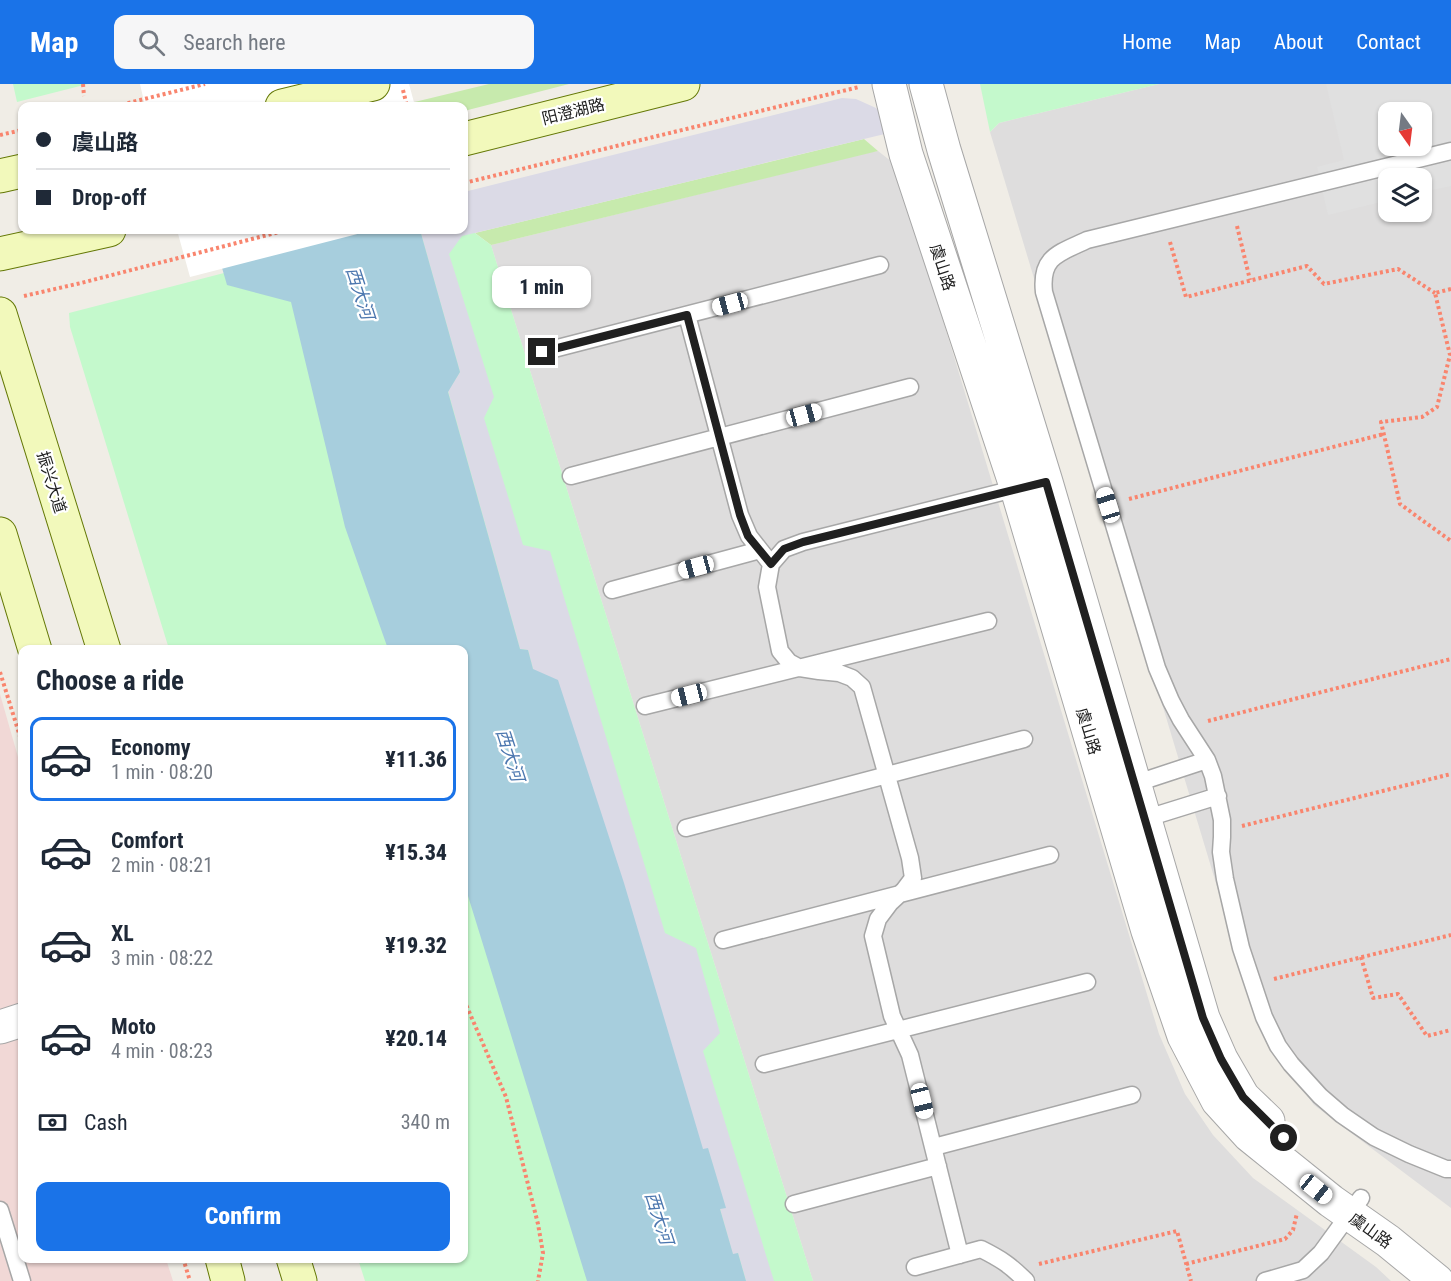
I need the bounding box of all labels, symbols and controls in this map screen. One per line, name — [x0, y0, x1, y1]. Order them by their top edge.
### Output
search box — [114, 15, 534, 69]
text: Map — [30, 26, 78, 59]
icon: search — [135, 26, 168, 59]
text: Search here — [183, 30, 286, 55]
text: Home — [1122, 30, 1172, 54]
text: Map — [1205, 30, 1241, 54]
text: About — [1274, 30, 1323, 54]
text: Contact — [1356, 30, 1421, 54]
street label: 阳澄湖路 — [540, 95, 606, 128]
north arrow — [1378, 102, 1432, 156]
map controls — [1378, 102, 1432, 222]
text: 虞山路 — [72, 130, 138, 155]
button: layers — [1378, 168, 1432, 222]
text: Drop-off — [72, 185, 146, 210]
street label: 虞山路 — [926, 241, 959, 293]
water label: 西大河 — [342, 264, 380, 325]
callout: 1 min — [492, 265, 592, 307]
text: 1 min — [519, 275, 564, 299]
car — [710, 291, 750, 317]
route end — [528, 338, 555, 365]
car — [784, 402, 824, 428]
street label: 振兴大道 — [33, 449, 70, 516]
car — [1094, 485, 1122, 525]
car — [676, 554, 716, 580]
text: Choose a ride — [36, 665, 184, 697]
car — [669, 682, 709, 708]
street label: 虞山路 — [1072, 705, 1105, 757]
water label: 西大河 — [492, 726, 530, 787]
icon: car — [39, 732, 93, 786]
text: Economy — [111, 735, 191, 760]
text: ¥11.36 — [385, 747, 447, 772]
text: 1 min · 08:20 — [111, 760, 213, 784]
icon: car — [39, 825, 93, 879]
text: Comfort — [111, 828, 184, 853]
text: ¥15.34 — [385, 840, 447, 865]
text: 2 min · 08:21 — [111, 853, 213, 877]
icon: car — [39, 918, 93, 972]
text: XL — [111, 921, 134, 946]
text: ¥19.32 — [385, 933, 447, 958]
text: 3 min · 08:22 — [111, 946, 213, 970]
icon: car — [39, 1011, 93, 1065]
text: Moto — [111, 1014, 156, 1039]
text: ¥20.14 — [385, 1026, 447, 1051]
text: 4 min · 08:23 — [111, 1039, 213, 1063]
car — [909, 1081, 935, 1121]
icon: cash — [36, 1106, 69, 1139]
text: Cash — [84, 1110, 128, 1135]
text: 340 m — [401, 1110, 450, 1134]
route start — [1270, 1124, 1297, 1151]
car — [1296, 1171, 1336, 1207]
button: Confirm — [36, 1182, 450, 1251]
water label: 西大河 — [641, 1189, 679, 1250]
street label: 虞山路 — [1346, 1209, 1396, 1252]

